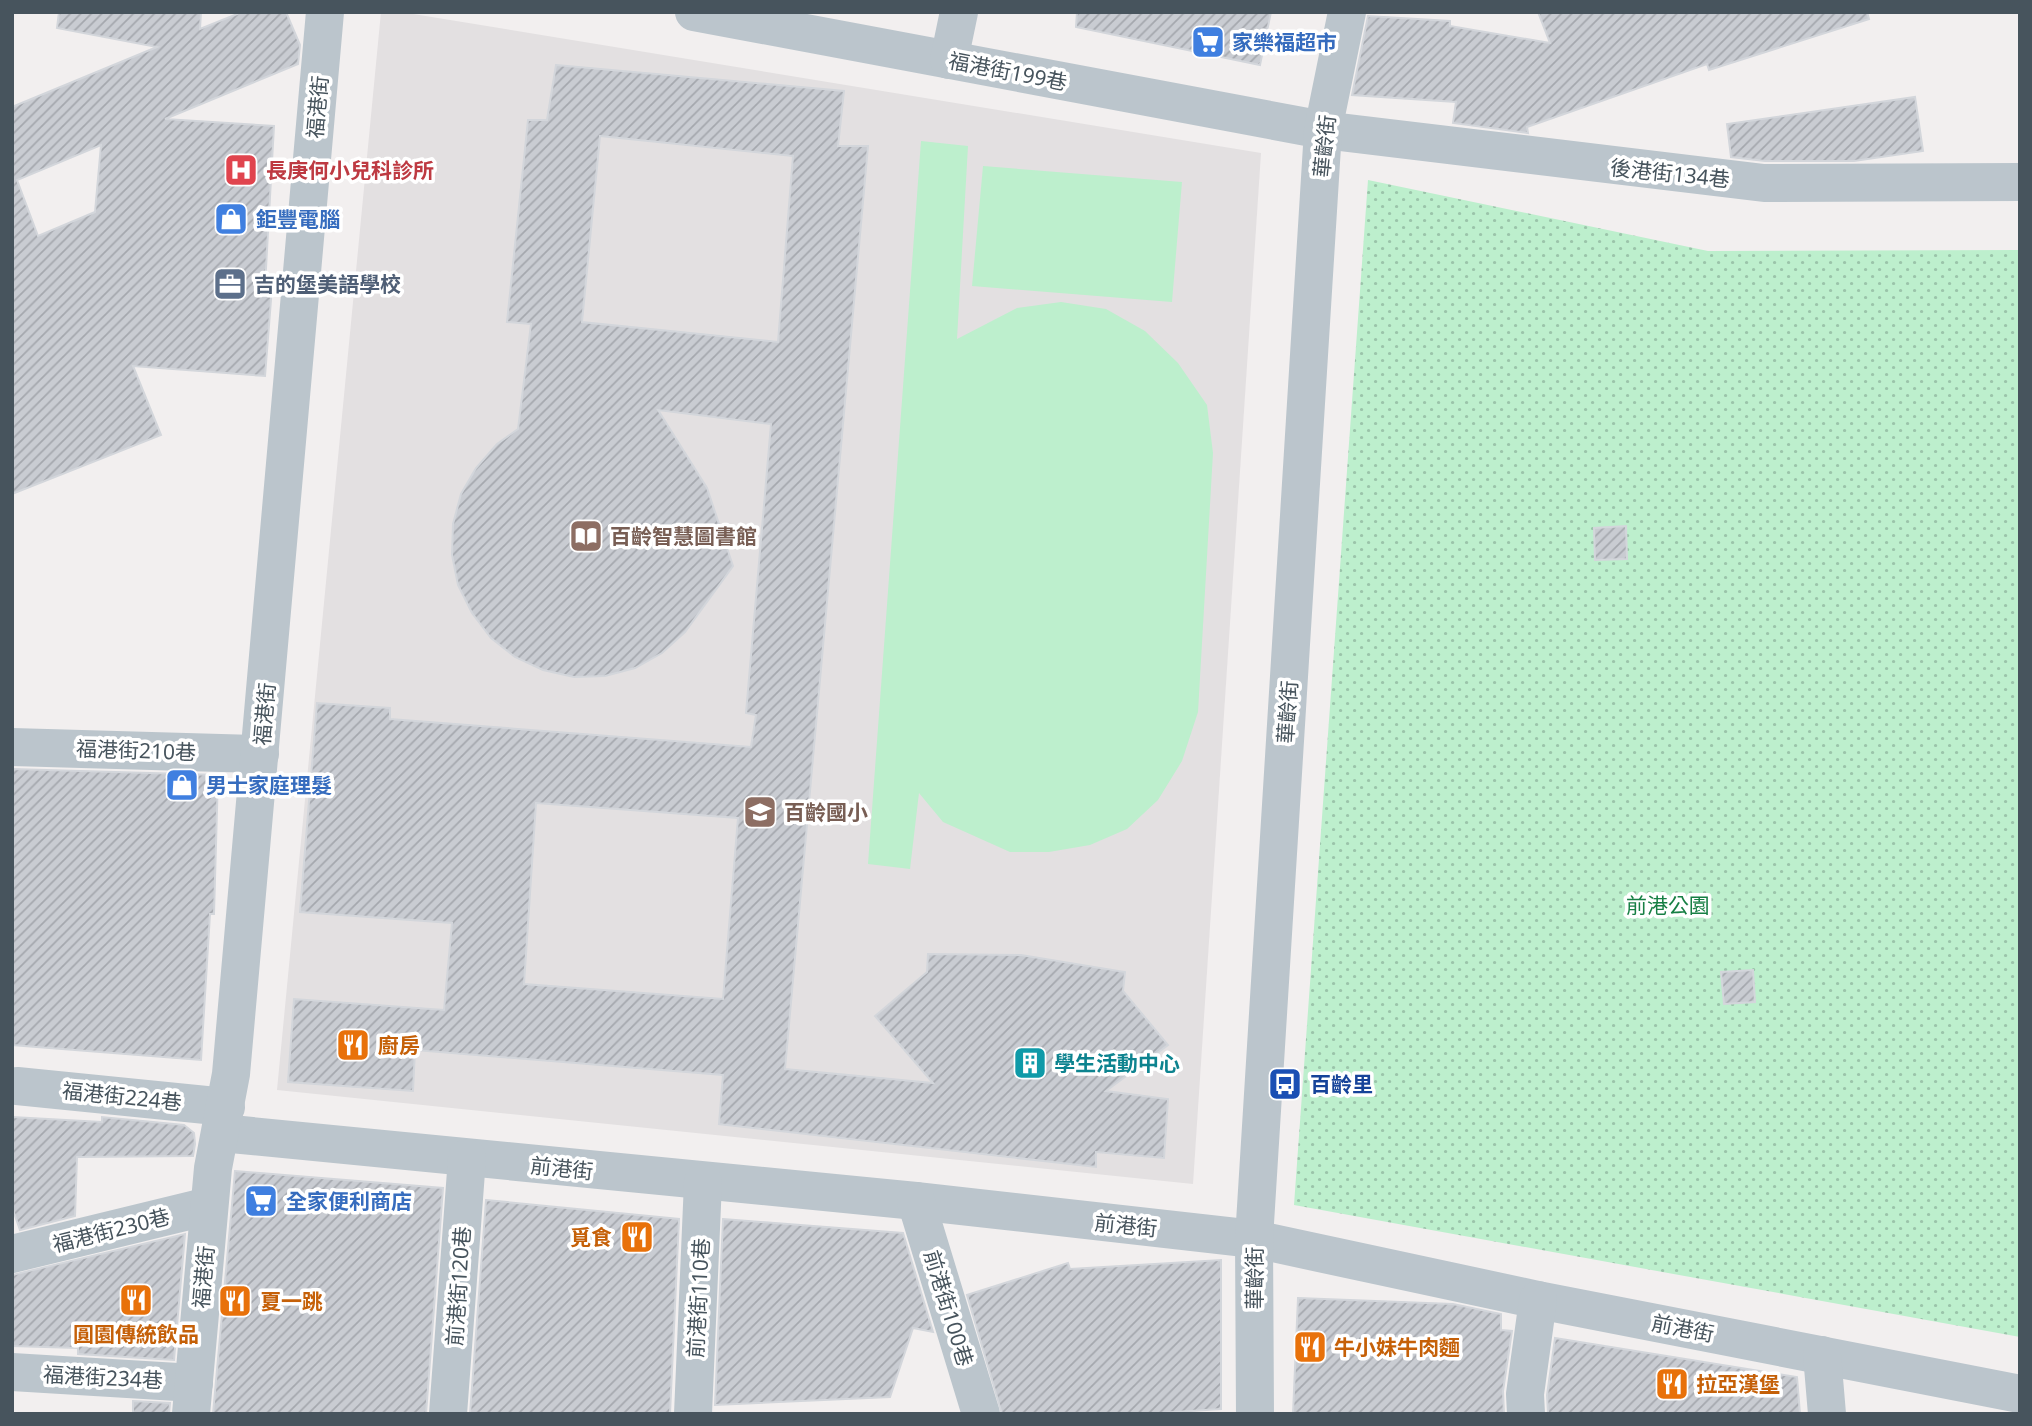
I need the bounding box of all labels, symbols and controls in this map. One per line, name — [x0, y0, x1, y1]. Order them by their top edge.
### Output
supermarket icon: 家樂福超市 — [1189, 23, 1227, 61]
place label: 家樂福超市 — [1232, 28, 1337, 56]
street label: 福港街199巷 — [946, 46, 1070, 96]
street label: 福港街 — [300, 74, 334, 140]
street label: 華齡街 — [1307, 113, 1341, 179]
hospital icon: 長庚何小兒科診所 — [222, 151, 260, 189]
street label: 後港街134巷 — [1609, 153, 1731, 193]
place label: 長庚何小兒科診所 — [266, 156, 434, 184]
shop icon: 鉅豐電腦 — [212, 200, 250, 238]
place label: 鉅豐電腦 — [256, 205, 340, 233]
office icon: 吉的堡美語學校 — [211, 265, 249, 303]
place label: 吉的堡美語學校 — [254, 270, 401, 298]
library icon: 百齡智慧圖書館 — [567, 517, 605, 555]
place label: 百齡智慧圖書館 — [610, 522, 757, 550]
street label: 華齡街 — [1271, 680, 1303, 744]
street label: 福港街 — [247, 681, 281, 747]
street label: 福港街210巷 — [76, 734, 196, 766]
shop icon: 男士家庭理髮 — [163, 766, 201, 804]
place label: 男士家庭理髮 — [206, 771, 332, 799]
school or university icon: 百齡國小 — [741, 793, 779, 831]
place label: 百齡國小 — [784, 798, 868, 826]
park label: 前港公園 — [1626, 891, 1710, 919]
restaurant icon: 廚房 — [334, 1026, 372, 1064]
place label: 廚房 — [378, 1031, 420, 1059]
building icon: 學生活動中心 — [1011, 1044, 1049, 1082]
place label: 學生活動中心 — [1054, 1049, 1180, 1077]
bus stop icon: 百齡里 — [1266, 1065, 1304, 1103]
place label: 百齡里 — [1310, 1070, 1373, 1098]
street label: 福港街224巷 — [61, 1076, 183, 1116]
street label: 前港街 — [529, 1151, 595, 1185]
supermarket icon: 全家便利商店 — [242, 1182, 280, 1220]
place label: 全家便利商店 — [286, 1187, 412, 1215]
street label: 福港街230巷 — [49, 1202, 173, 1258]
street label: 前港街 — [1093, 1208, 1159, 1242]
restaurant icon: 覓食 — [618, 1218, 656, 1256]
place label: 覓食 — [570, 1223, 612, 1251]
street label: 前港街120巷 — [440, 1225, 476, 1347]
street label: 前港街110巷 — [681, 1237, 715, 1359]
street label: 福港街 — [186, 1244, 220, 1310]
street label: 前港街100巷 — [918, 1247, 980, 1369]
street label: 華齡街 — [1240, 1247, 1268, 1310]
restaurant icon: 圓園傳統飲品 — [117, 1281, 155, 1319]
restaurant icon: 夏一跳 — [216, 1282, 254, 1320]
place label: 夏一跳 — [260, 1287, 323, 1315]
street label: 前港街 — [1649, 1308, 1717, 1348]
place label: 圓園傳統飲品 — [73, 1320, 199, 1348]
restaurant icon: 牛小妹牛肉麵 — [1291, 1328, 1329, 1366]
place label: 牛小妹牛肉麵 — [1334, 1333, 1460, 1361]
street label: 福港街234巷 — [42, 1360, 164, 1394]
restaurant icon: 拉亞漢堡 — [1653, 1365, 1691, 1403]
place label: 拉亞漢堡 — [1696, 1370, 1780, 1398]

